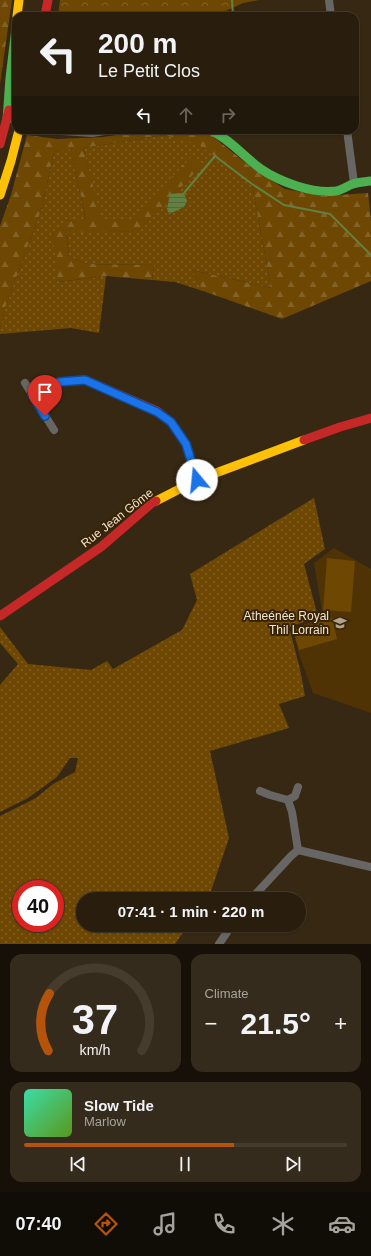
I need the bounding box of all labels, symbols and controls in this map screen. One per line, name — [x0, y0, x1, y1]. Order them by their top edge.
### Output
icon: left — [32, 28, 84, 80]
text: 200 m — [98, 28, 177, 59]
text: Le Petit Clos — [98, 61, 200, 81]
icon: left — [133, 104, 155, 126]
icon: ahead — [175, 104, 197, 126]
icon: right — [217, 104, 239, 126]
pin — [28, 375, 62, 416]
icon: arrive — [34, 381, 56, 403]
position arrow — [176, 459, 218, 501]
street label: Rue Jean Gôme — [78, 485, 156, 550]
place label: Atheénée Royal Thil Lorrain — [244, 609, 329, 637]
school or university icon: Atheénée Royal Thil Lorrain — [332, 615, 348, 631]
speed limit sign: 40 — [12, 880, 64, 932]
text: 07:41 · 1 min · 220 m — [118, 903, 264, 920]
text: Climate — [205, 986, 249, 1001]
text: 37 — [72, 996, 118, 1043]
text: 21.5° — [241, 1007, 311, 1040]
text: − — [205, 1011, 217, 1036]
text: + — [334, 1011, 347, 1036]
text: km/h — [80, 1042, 111, 1058]
text: Slow Tide — [84, 1097, 154, 1114]
text: Marlow — [84, 1114, 126, 1129]
icon: previous — [67, 1153, 89, 1175]
icon: pause — [174, 1153, 196, 1175]
icon: next — [282, 1153, 304, 1175]
icon: directions — [92, 1210, 120, 1238]
icon: music — [151, 1210, 179, 1238]
icon: phone — [210, 1210, 238, 1238]
icon: climate — [269, 1210, 297, 1238]
icon: car — [328, 1210, 356, 1238]
text: 07:40 — [15, 1214, 61, 1234]

